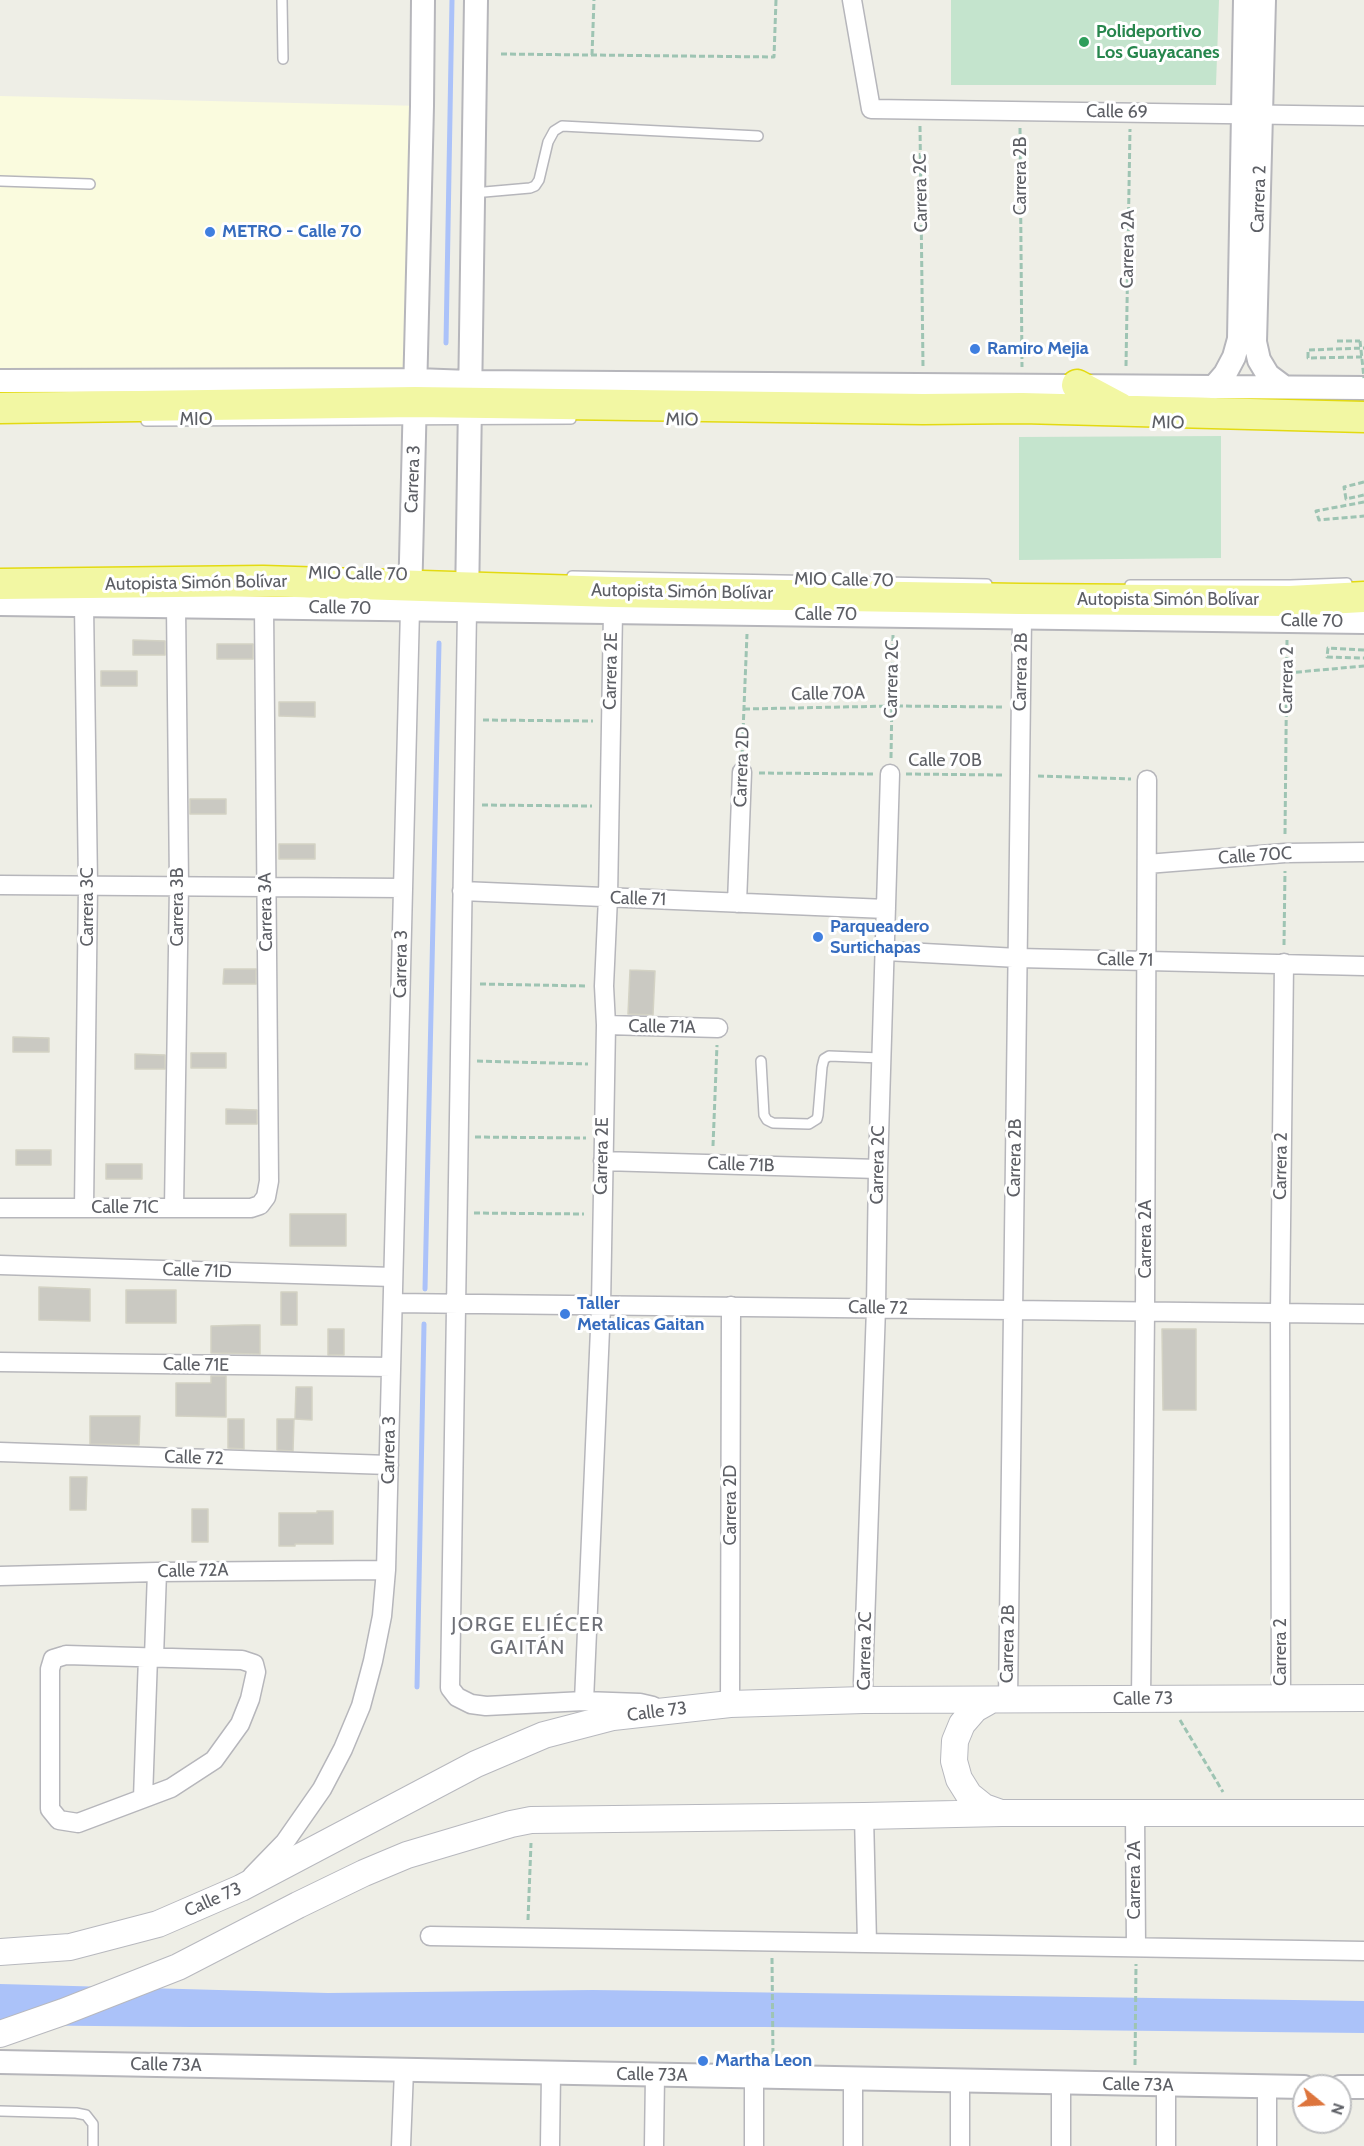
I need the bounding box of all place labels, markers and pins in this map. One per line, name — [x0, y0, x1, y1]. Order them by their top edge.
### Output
place label: Polideportivo Los Guayacanes — [1096, 21, 1220, 63]
marker: Polideportivo Los Guayacanes — [1077, 35, 1091, 49]
place label: METRO - Calle 70 — [222, 221, 362, 243]
marker: METRO - Calle 70 — [203, 225, 217, 239]
place label: Ramiro Mejia — [987, 338, 1089, 360]
marker: Ramiro Mejia — [968, 342, 982, 356]
place label: Parqueadero Surtichapas — [830, 916, 929, 958]
marker: Parqueadero Surtichapas — [811, 930, 825, 944]
place label: Taller Metalicas Gaitan — [577, 1293, 704, 1336]
marker: Taller Metalicas Gaitan — [558, 1307, 572, 1321]
place label: Martha Leon — [715, 2050, 812, 2072]
marker: Martha Leon — [696, 2054, 710, 2068]

